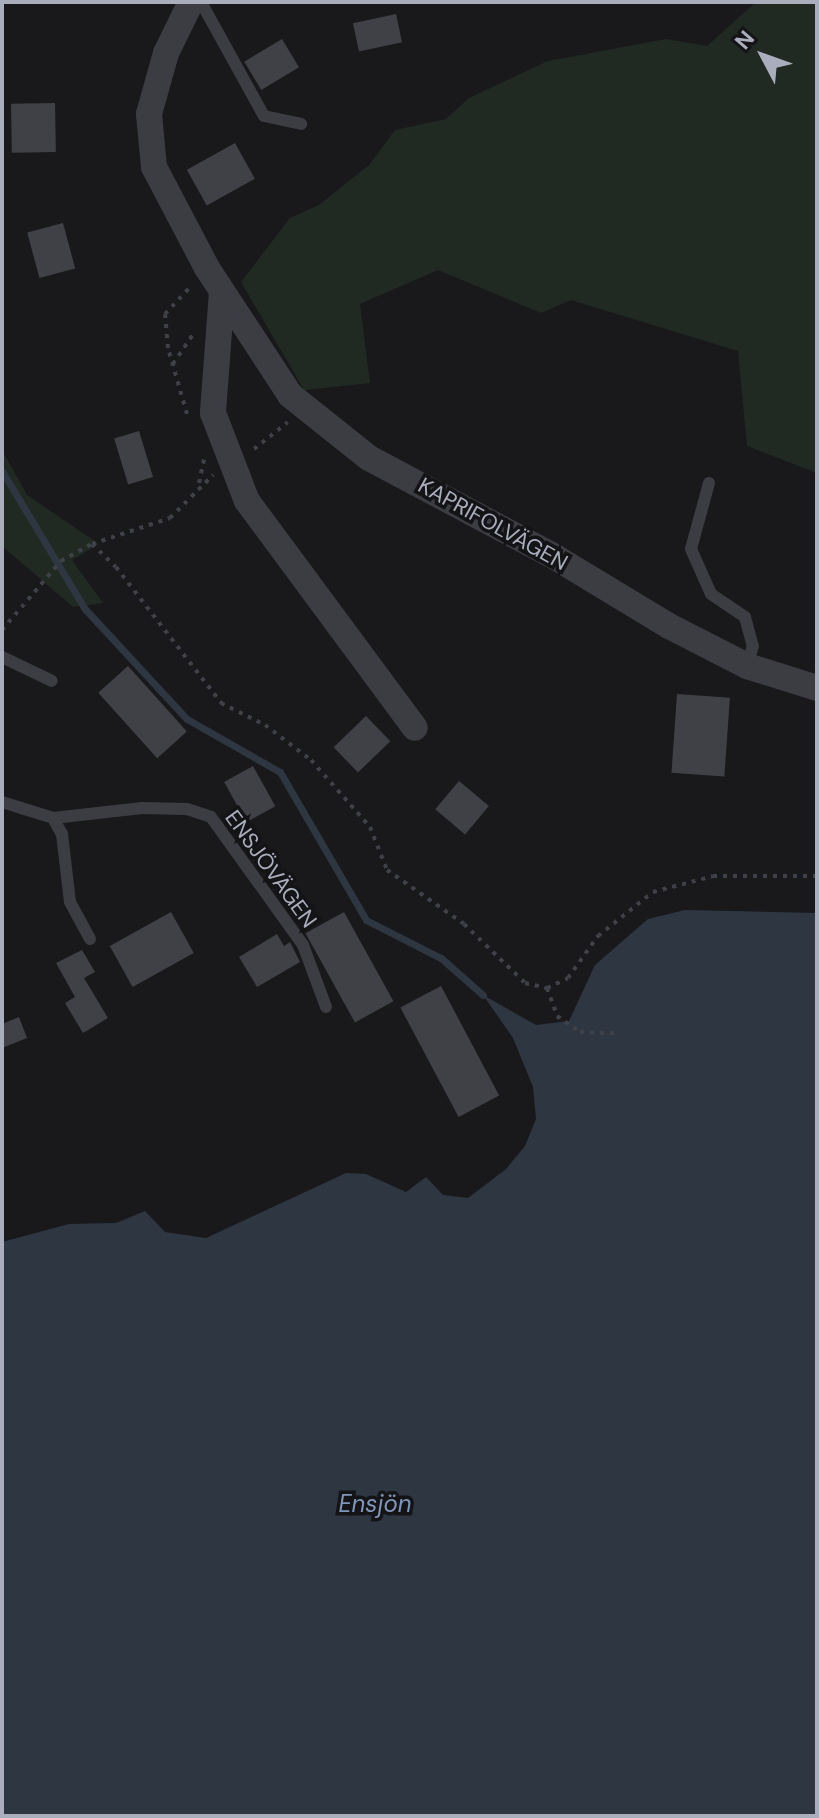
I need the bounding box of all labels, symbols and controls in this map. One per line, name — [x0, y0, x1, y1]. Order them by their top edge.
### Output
north arrow — [723, 16, 803, 96]
text: N — [728, 24, 761, 56]
street label: KAPRIFOLVÄGEN — [414, 472, 572, 576]
street label: ENSJÖVÄGEN — [220, 805, 322, 933]
water label: Ensjön — [338, 1490, 412, 1518]

